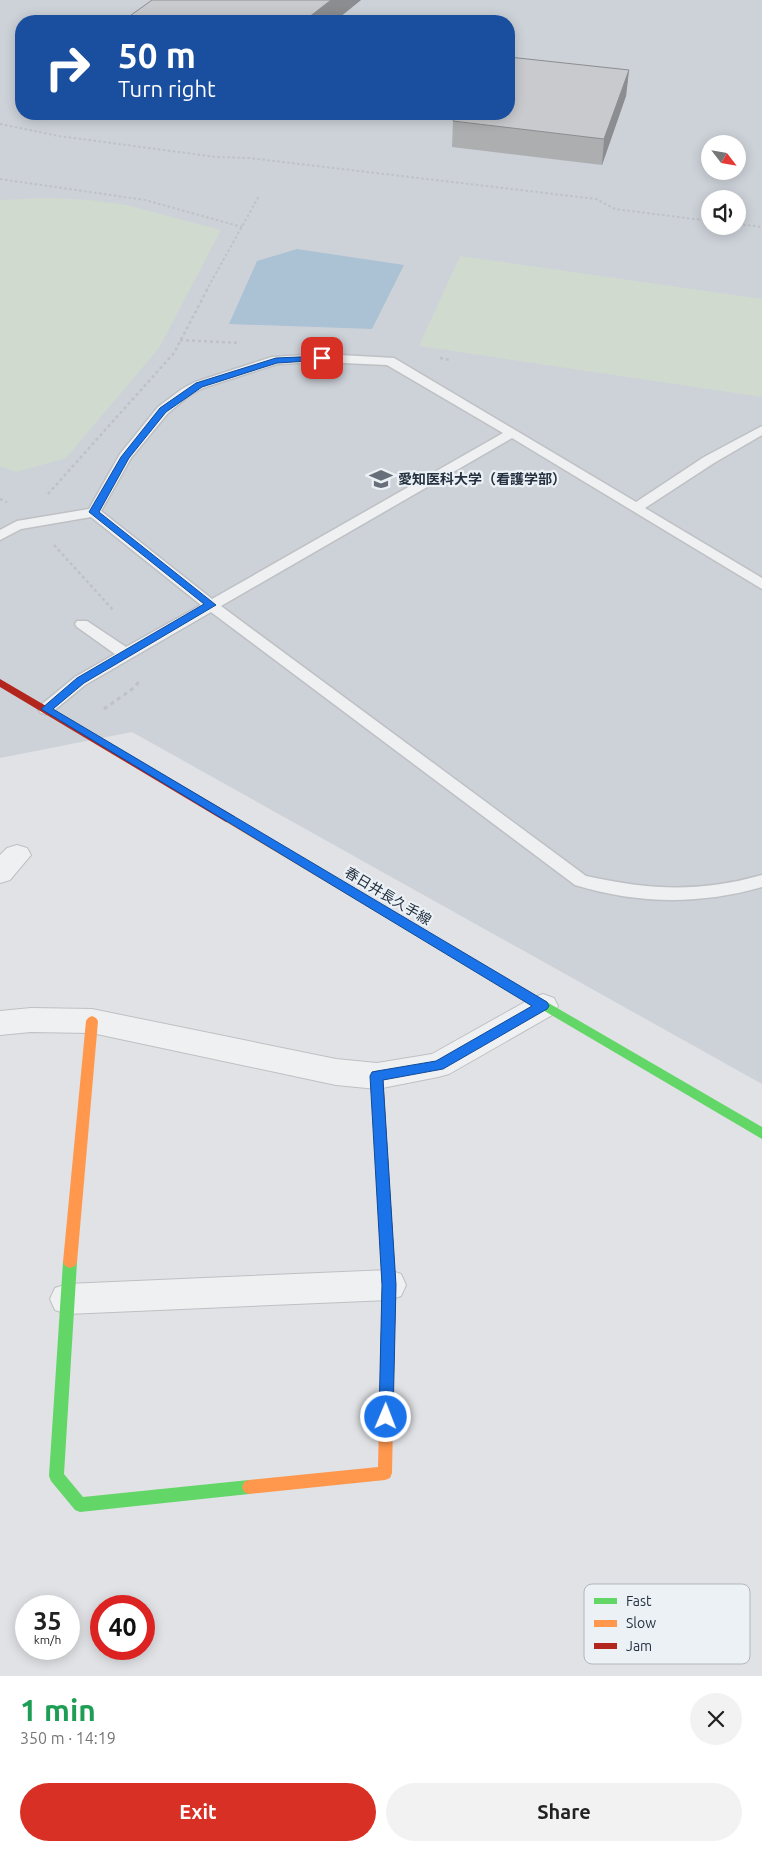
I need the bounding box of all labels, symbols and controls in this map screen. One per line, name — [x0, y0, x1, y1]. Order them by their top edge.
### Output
icon: right — [35, 35, 100, 100]
text: 50 m — [118, 35, 196, 75]
text: Turn right — [118, 76, 216, 101]
north arrow — [701, 135, 746, 180]
map controls — [701, 135, 746, 235]
button: sound — [701, 190, 746, 235]
pin — [301, 337, 343, 379]
icon: arrive — [308, 344, 336, 372]
school or university icon: 愛知医科大学（看護学部） — [368, 466, 394, 492]
place label: 愛知医科大学（看護学部） — [398, 471, 566, 487]
street label: 春日井長久手線 — [342, 864, 434, 928]
position arrow — [359, 1390, 411, 1442]
legend — [584, 1584, 750, 1664]
text: Fast — [626, 1593, 652, 1609]
speed limit sign: 40 — [90, 1595, 155, 1660]
text: 35 — [33, 1607, 62, 1635]
text: Slow — [626, 1615, 656, 1631]
text: km/h — [34, 1633, 61, 1646]
text: Jam — [626, 1638, 652, 1654]
text: 1 min — [20, 1693, 96, 1727]
button: close — [690, 1693, 742, 1745]
text: 350 m · 14:19 — [20, 1729, 116, 1747]
button: Exit — [20, 1783, 376, 1841]
button: Share — [386, 1783, 742, 1841]

